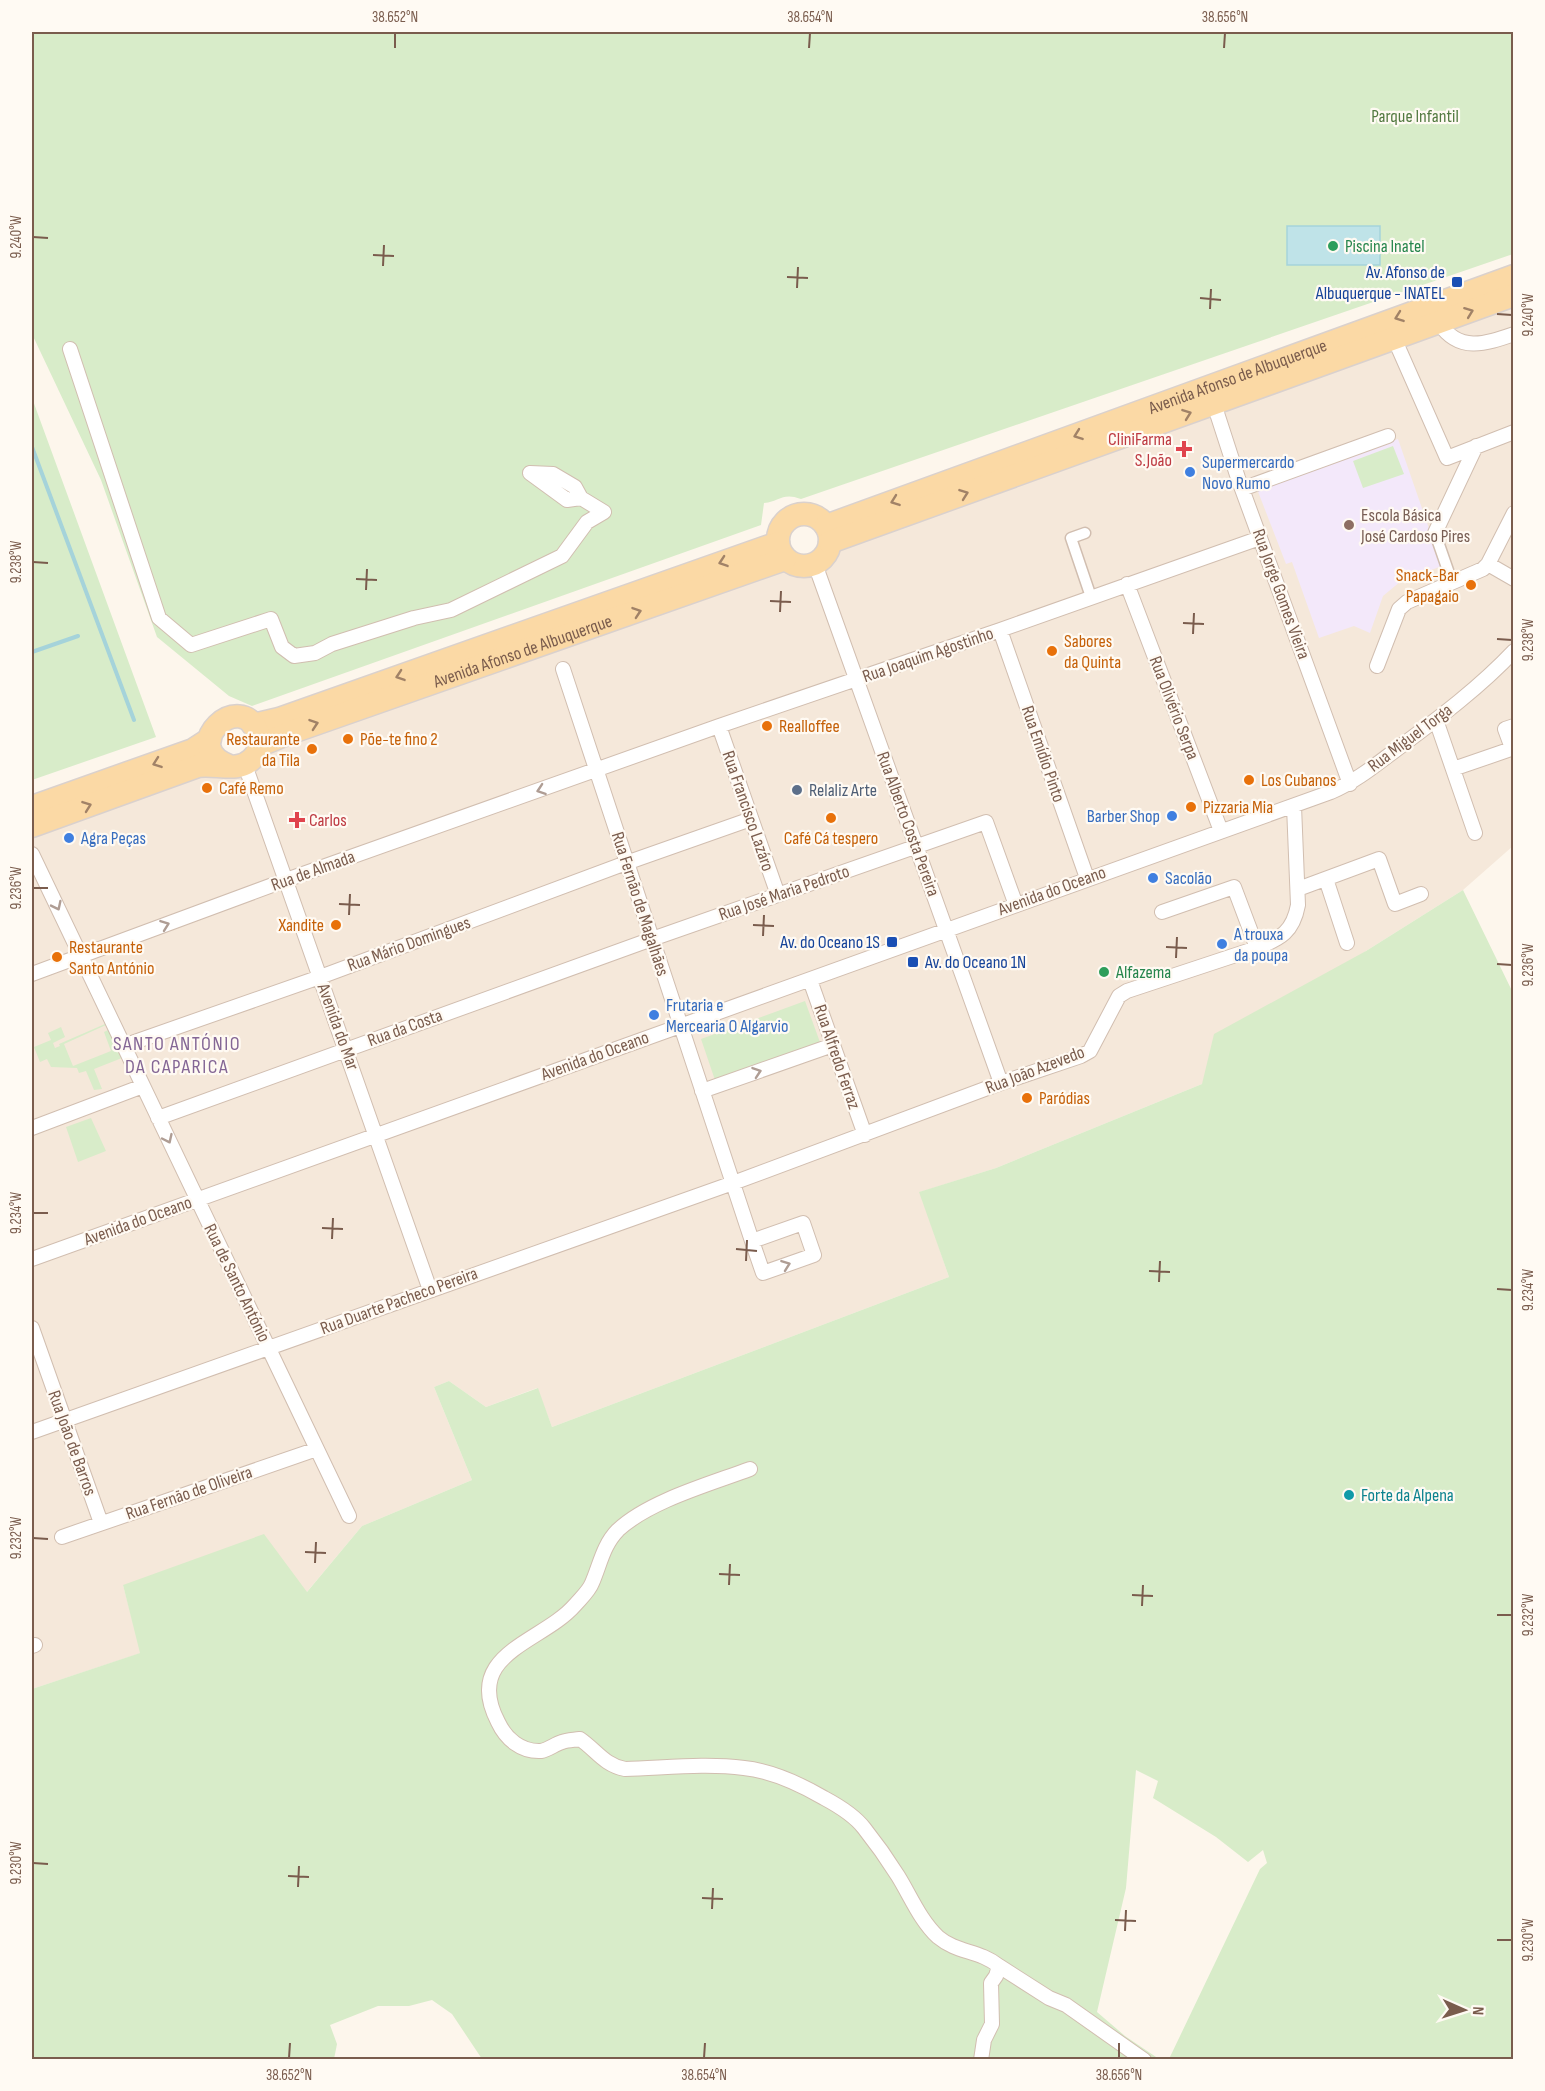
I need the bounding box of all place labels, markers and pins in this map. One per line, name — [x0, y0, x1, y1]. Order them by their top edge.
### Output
place label: Piscina Inatel — [1345, 236, 1425, 257]
marker: Piscina Inatel — [1326, 239, 1340, 253]
place label: Av. Afonso de Albuquerque - INATEL — [1315, 262, 1445, 304]
marker: Av. Afonso de Albuquerque - INATEL — [1450, 275, 1464, 289]
place label: CliniFarma S.João — [1108, 429, 1172, 471]
marker: CliniFarma S.João — [1177, 442, 1191, 456]
place label: Supermercardo Novo Rumo — [1202, 452, 1295, 494]
marker: Supermercardo Novo Rumo — [1183, 465, 1197, 479]
place label: Escola Básica José Cardoso Pires — [1360, 505, 1470, 547]
marker: Escola Básica José Cardoso Pires — [1342, 518, 1356, 532]
place label: Snack-Bar Papagaio — [1396, 565, 1459, 607]
marker: Snack-Bar Papagaio — [1464, 578, 1478, 592]
place label: Sabores da Quinta — [1064, 631, 1121, 673]
marker: Sabores da Quinta — [1045, 644, 1059, 658]
place label: Realloffee — [779, 716, 840, 737]
marker: Realloffee — [760, 719, 774, 733]
place label: Restaurante da Tila — [226, 729, 300, 771]
place label: Põe-te fino 2 — [360, 729, 438, 750]
marker: Põe-te fino 2 — [341, 732, 355, 746]
marker: Restaurante da Tila — [305, 742, 319, 756]
place label: Los Cubanos — [1261, 770, 1336, 791]
marker: Los Cubanos — [1242, 773, 1256, 787]
place label: Café Remo — [219, 778, 284, 799]
place label: Relaliz Arte — [809, 780, 877, 801]
marker: Café Remo — [200, 781, 214, 795]
marker: Relaliz Arte — [790, 783, 804, 797]
place label: Pizzaria Mia — [1203, 797, 1273, 818]
marker: Pizzaria Mia — [1184, 800, 1198, 814]
place label: Barber Shop — [1087, 806, 1160, 827]
marker: Barber Shop — [1165, 809, 1179, 823]
place label: Carlos — [309, 810, 347, 831]
marker: Café Cá tespero — [824, 811, 838, 825]
marker: Carlos — [290, 813, 304, 827]
place label: Agra Peças — [80, 828, 146, 849]
place label: Café Cá tespero — [784, 828, 878, 849]
marker: Agra Peças — [62, 831, 76, 845]
place label: Sacolão — [1165, 868, 1212, 889]
marker: Sacolão — [1146, 871, 1160, 885]
place label: Xandite — [277, 915, 324, 936]
marker: Xandite — [329, 918, 343, 932]
place label: A trouxa da poupa — [1233, 924, 1288, 966]
place label: Av. do Oceano 1S — [779, 932, 880, 953]
marker: Av. do Oceano 1S — [885, 935, 899, 949]
place label: Restaurante Santo António — [69, 937, 154, 979]
marker: A trouxa da poupa — [1215, 937, 1229, 951]
marker: Restaurante Santo António — [50, 950, 64, 964]
place label: Av. do Oceano 1N — [924, 952, 1026, 973]
marker: Av. do Oceano 1N — [906, 955, 920, 969]
place label: Alfazema — [1115, 962, 1171, 983]
marker: Alfazema — [1097, 965, 1111, 979]
place label: Frutaria e Mercearia O Algarvio — [666, 995, 788, 1037]
marker: Frutaria e Mercearia O Algarvio — [647, 1008, 661, 1022]
place label: Paródias — [1039, 1088, 1090, 1109]
marker: Paródias — [1020, 1091, 1034, 1105]
place label: Forte da Alpena — [1361, 1485, 1454, 1506]
marker: Forte da Alpena — [1342, 1488, 1356, 1502]

